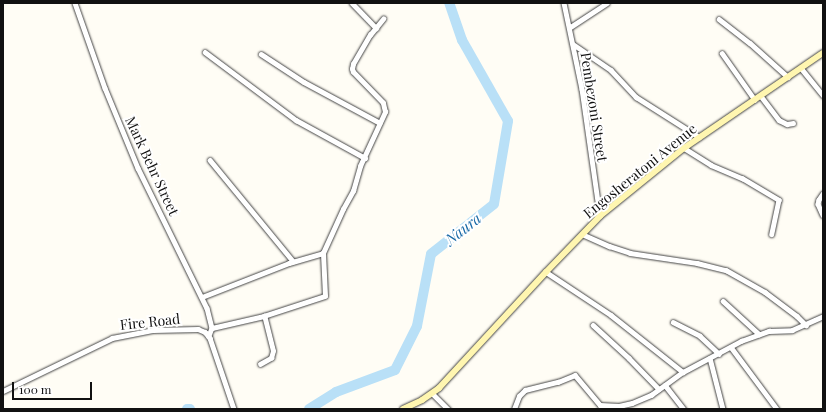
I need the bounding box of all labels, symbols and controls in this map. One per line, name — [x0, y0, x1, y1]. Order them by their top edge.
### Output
street label: Pembezoni Street — [577, 51, 611, 163]
street label: Mark Behr Street — [122, 114, 182, 218]
street label: Engosheratoni Avenue — [580, 120, 700, 222]
water label: Naura — [441, 209, 485, 249]
street label: Fire Road — [119, 310, 181, 334]
scale bar — [14, 374, 94, 400]
text: 100 m — [19, 381, 51, 397]

